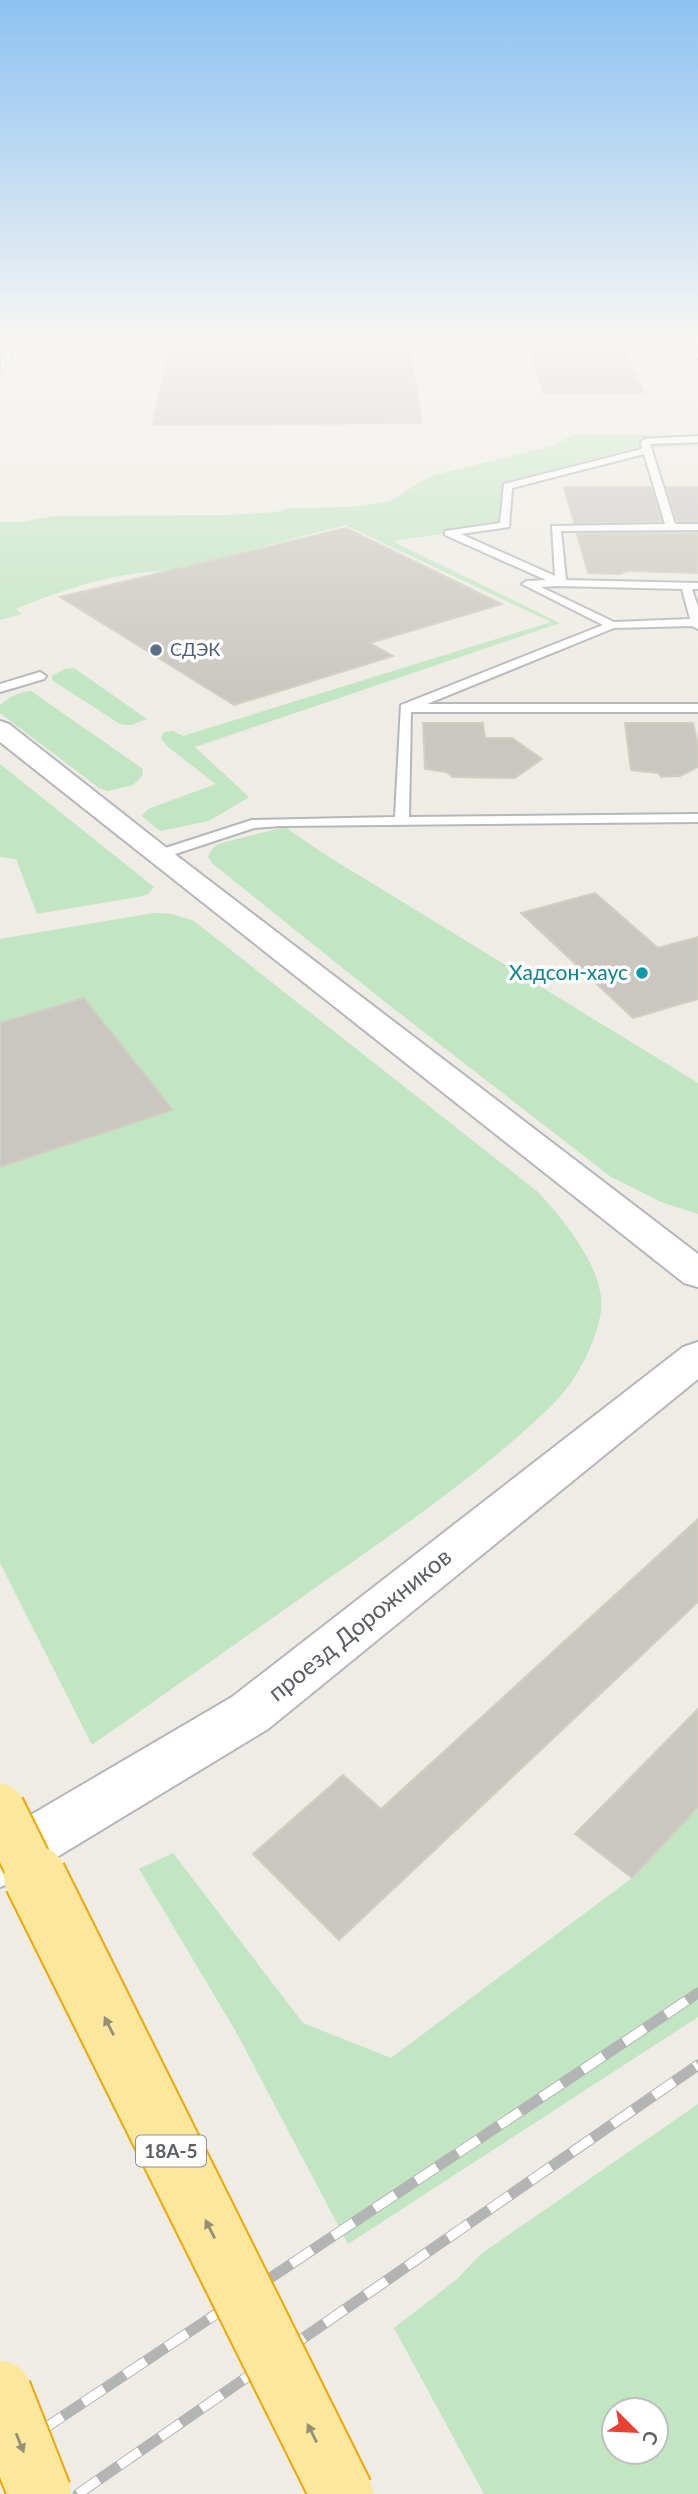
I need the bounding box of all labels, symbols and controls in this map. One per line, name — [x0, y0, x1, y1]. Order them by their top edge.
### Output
place label: СДЭК — [170, 638, 220, 660]
marker: СДЭК — [148, 642, 164, 658]
place label: Хадсон-хаус — [509, 959, 628, 984]
marker: Хадсон-хаус — [634, 965, 650, 981]
street label: проезд Дорожников — [262, 1541, 456, 1707]
one-way arrow — [103, 2016, 114, 2036]
road number: 18А-5 — [136, 2136, 206, 2166]
one-way arrow — [205, 2219, 216, 2239]
north arrow — [600, 2396, 670, 2466]
one-way arrow — [306, 2423, 317, 2443]
text: С — [638, 2428, 664, 2449]
one-way arrow — [15, 2432, 26, 2453]

